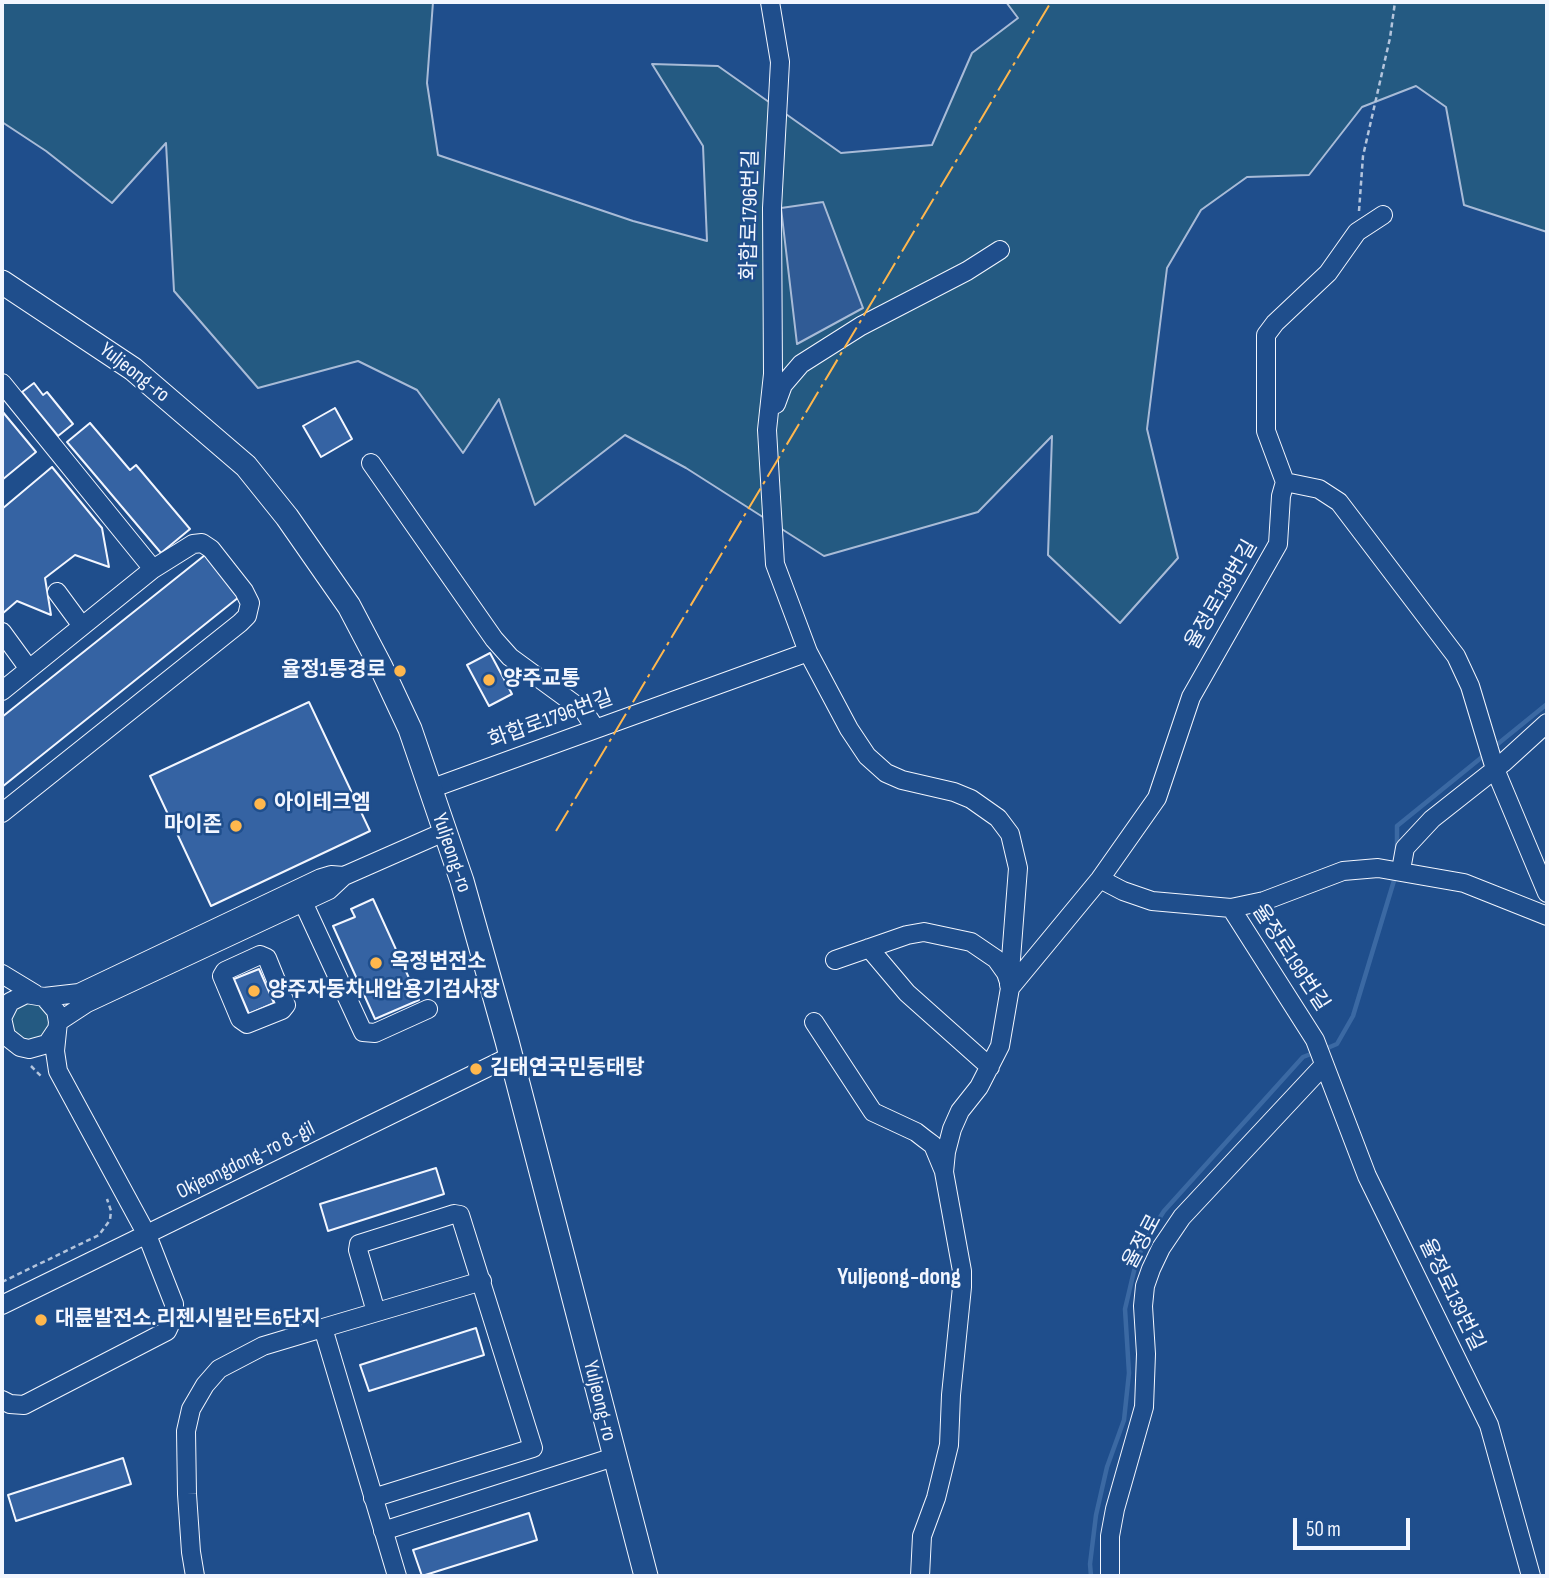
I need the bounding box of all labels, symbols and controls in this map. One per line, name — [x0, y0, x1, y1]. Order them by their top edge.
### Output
street label: 화합로1796번길 — [737, 149, 765, 281]
street label: Yuljeong-ro — [94, 338, 174, 408]
street label: 율정로139번길 — [1181, 536, 1263, 654]
place label: 율정1통경로 — [281, 658, 386, 684]
marker: 율정1통경로 — [392, 663, 408, 679]
place label: 양주교통 — [503, 667, 580, 693]
marker: 양주교통 — [481, 672, 497, 688]
street label: 화합로1796번길 — [485, 686, 617, 754]
place label: 아이테크엠 — [274, 791, 371, 817]
marker: 아이테크엠 — [252, 796, 268, 812]
street label: Yuljeong-ro — [426, 810, 476, 896]
place label: 마이존 — [164, 813, 222, 839]
marker: 마이존 — [228, 818, 244, 834]
street label: 율정로199번길 — [1246, 900, 1334, 1016]
place label: 옥정변전소 — [390, 950, 487, 976]
marker: 옥정변전소 — [368, 955, 384, 971]
place label: 양주자동차내압용기검사장 — [268, 978, 500, 1004]
marker: 양주자동차내압용기검사장 — [246, 983, 262, 999]
place label: 김태연국민동태탕 — [490, 1056, 645, 1082]
marker: 김태연국민동태탕 — [468, 1061, 484, 1077]
street label: Okjeongdong-ro 8-gil — [173, 1117, 319, 1205]
street label: 율정로 — [1118, 1210, 1168, 1274]
street label: 율정로139번길 — [1413, 1235, 1489, 1355]
district label: Yuljeong-dong — [837, 1264, 961, 1292]
place label: 대륜발전소.리젠시빌란트6단지 — [55, 1307, 321, 1333]
marker: 대륜발전소.리젠시빌란트6단지 — [33, 1312, 49, 1328]
street label: Yuljeong-ro — [577, 1358, 621, 1444]
scale bar — [1297, 1504, 1414, 1548]
text: 50 m — [1306, 1517, 1341, 1542]

